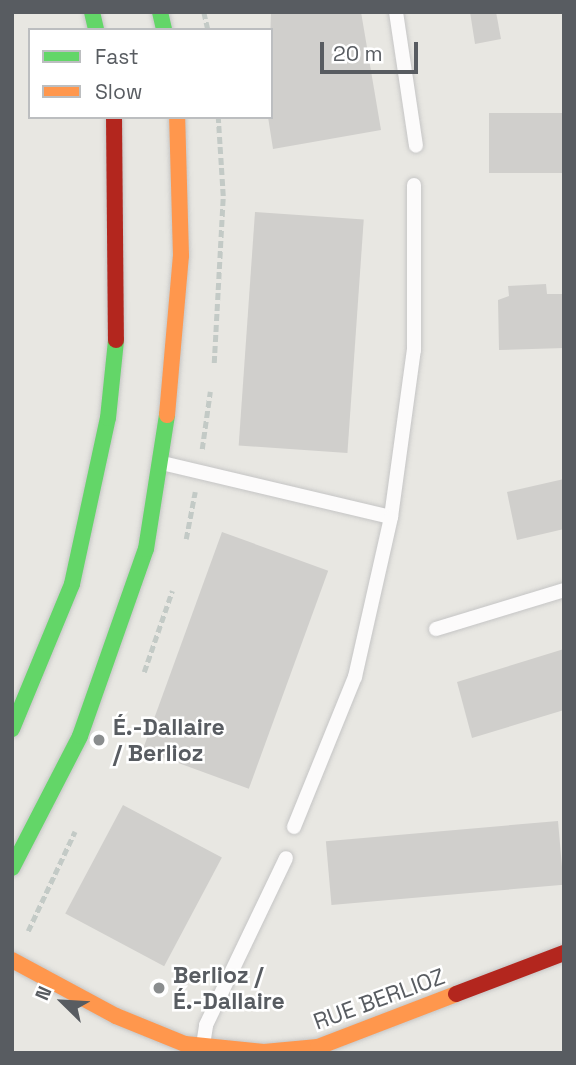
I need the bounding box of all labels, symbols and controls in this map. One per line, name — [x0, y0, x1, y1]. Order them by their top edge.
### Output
legend — [28, 28, 273, 119]
scale bar — [324, 28, 422, 72]
text: 20 m — [333, 40, 383, 67]
text: Fast — [95, 43, 139, 70]
text: Slow — [95, 78, 143, 105]
place label: É.-Dallaire / Berlioz — [113, 713, 225, 767]
marker: É.-Dallaire / Berlioz — [91, 732, 107, 748]
place label: Berlioz / É.-Dallaire — [173, 961, 285, 1015]
street label: RUE BERLIOZ — [310, 962, 448, 1036]
north arrow — [28, 967, 98, 1037]
marker: Berlioz / É.-Dallaire — [151, 980, 167, 996]
text: N — [29, 982, 57, 1004]

